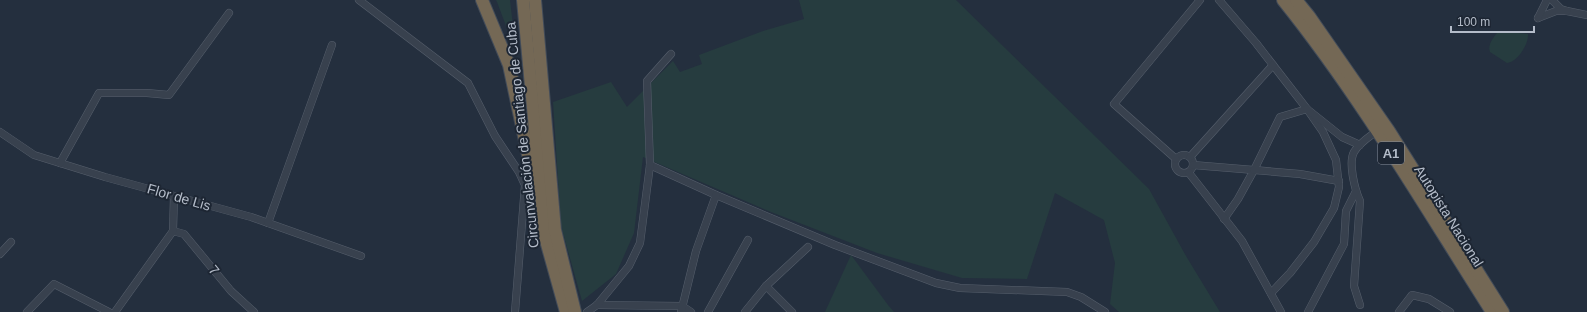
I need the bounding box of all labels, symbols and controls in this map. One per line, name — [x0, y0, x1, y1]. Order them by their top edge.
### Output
scale bar — [1451, 8, 1534, 34]
text: 100 m — [1457, 15, 1490, 29]
street label: Circunvalación de Santiago de Cuba — [502, 21, 542, 249]
road number: A1 — [1378, 142, 1404, 164]
street label: Autopista Nacional — [1411, 162, 1487, 270]
street label: Flor de Lis — [145, 180, 213, 214]
street label: 7 — [205, 262, 223, 278]

